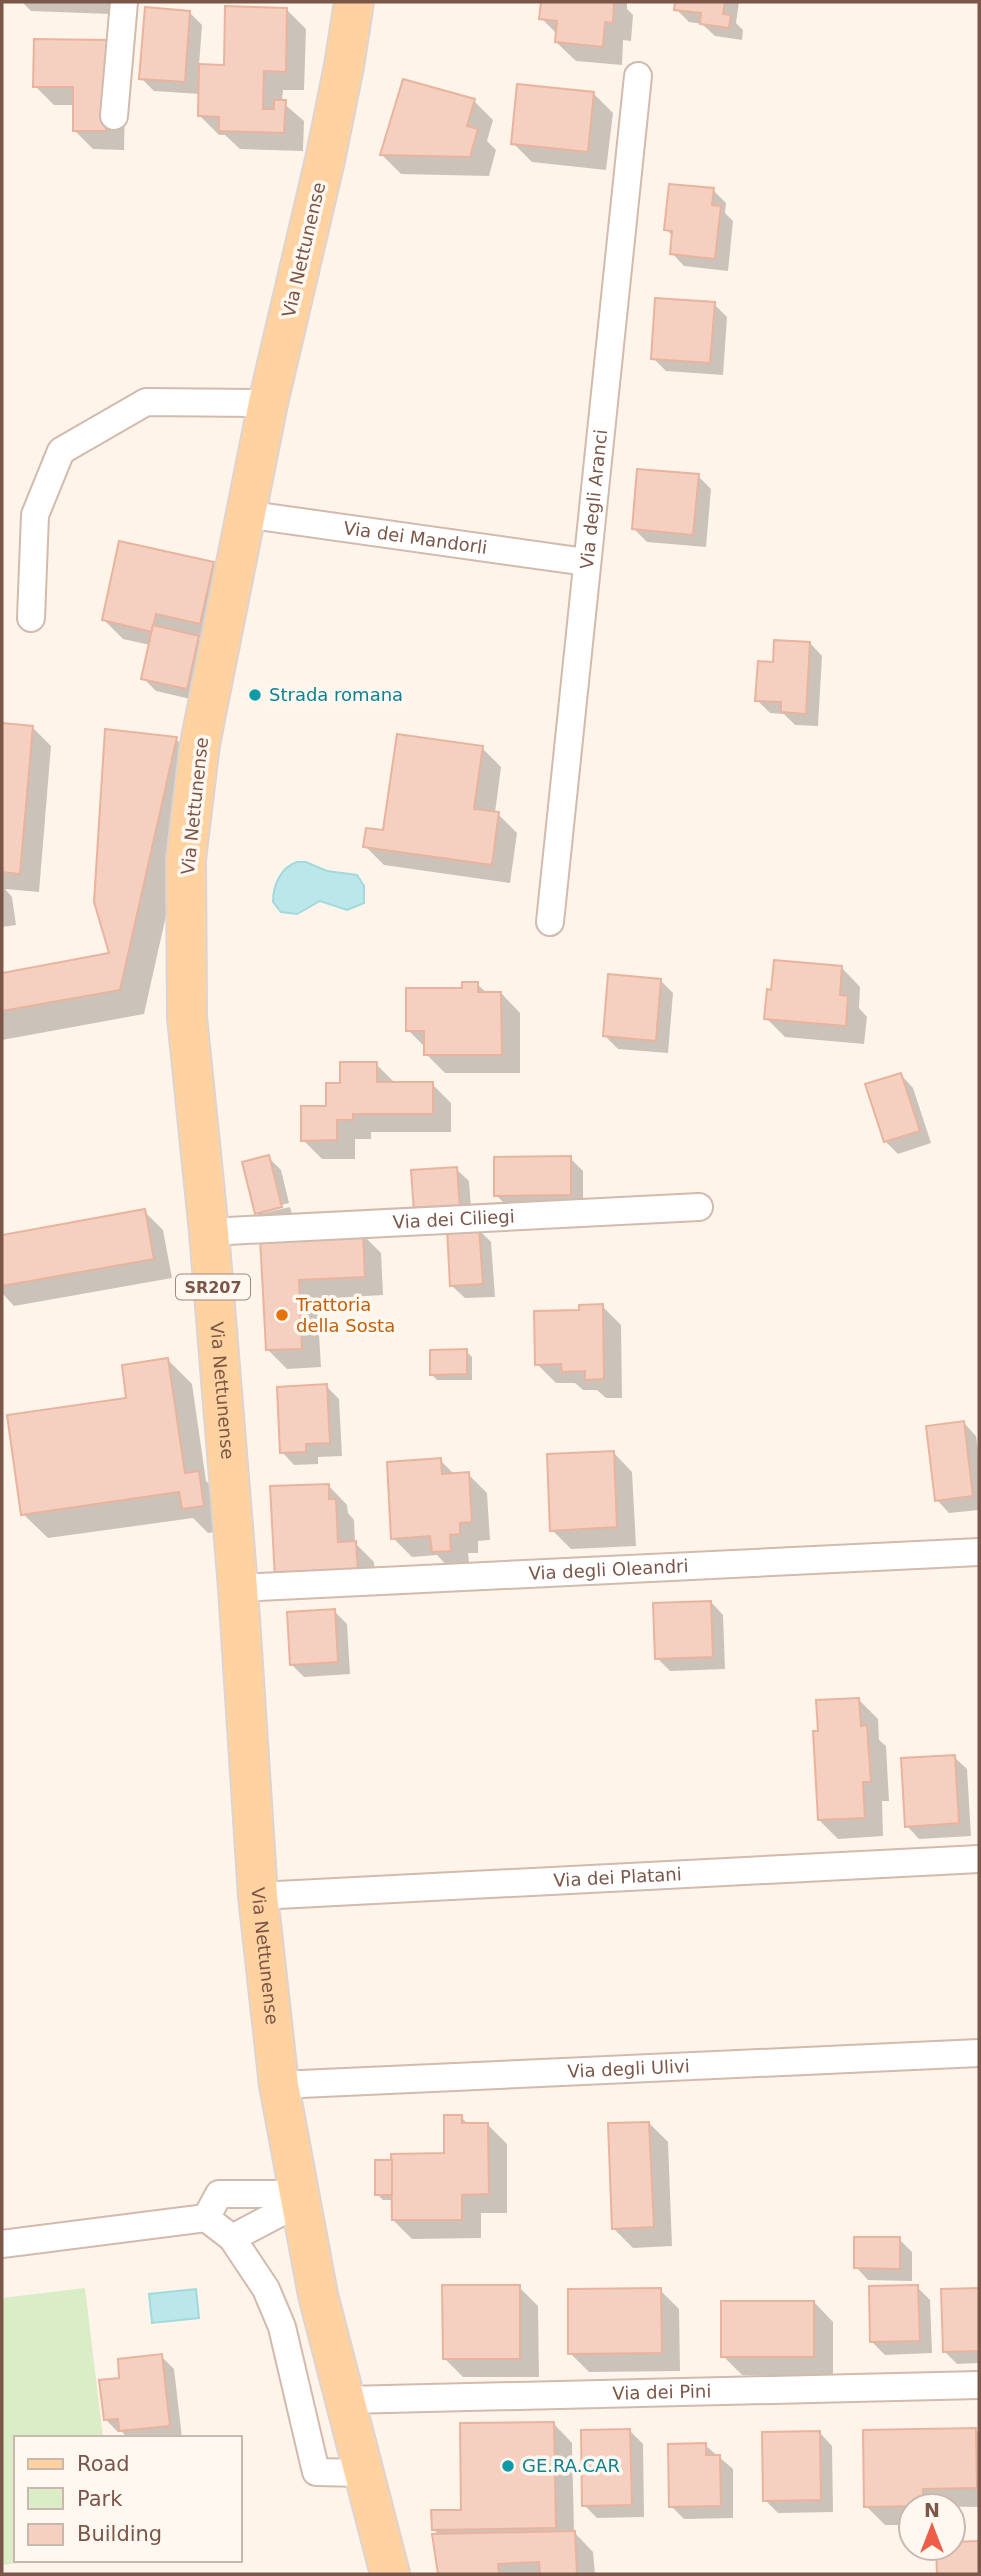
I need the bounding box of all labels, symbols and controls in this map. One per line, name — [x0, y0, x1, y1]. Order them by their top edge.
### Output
street label: Via Nettunense — [278, 180, 329, 320]
street label: Via degli Aranci — [576, 428, 611, 570]
street label: Via dei Mandorli — [342, 517, 489, 558]
place label: Strada romana — [269, 684, 403, 705]
marker: Strada romana — [247, 687, 263, 703]
street label: Via Nettunense — [177, 736, 212, 876]
street label: Via dei Ciliegi — [392, 1205, 515, 1233]
road number: SR207 — [176, 1274, 250, 1300]
place label: Trattoria della Sosta — [295, 1294, 395, 1336]
marker: Trattoria della Sosta — [274, 1307, 290, 1323]
street label: Via Nettunense — [206, 1321, 238, 1460]
street label: Via degli Oleandri — [528, 1555, 689, 1584]
street label: Via dei Platani — [553, 1863, 682, 1891]
street label: Via Nettunense — [247, 1886, 283, 2026]
street label: Via degli Ulivi — [567, 2055, 690, 2082]
street label: Via dei Pini — [612, 2380, 712, 2404]
legend — [14, 2436, 242, 2562]
text: Road — [77, 2452, 130, 2476]
place label: GE.RA.CAR — [522, 2455, 620, 2476]
marker: GE.RA.CAR — [500, 2458, 516, 2474]
text: Park — [77, 2487, 123, 2511]
north arrow — [897, 2492, 967, 2562]
text: N — [924, 2499, 940, 2521]
text: Building — [77, 2522, 162, 2546]

